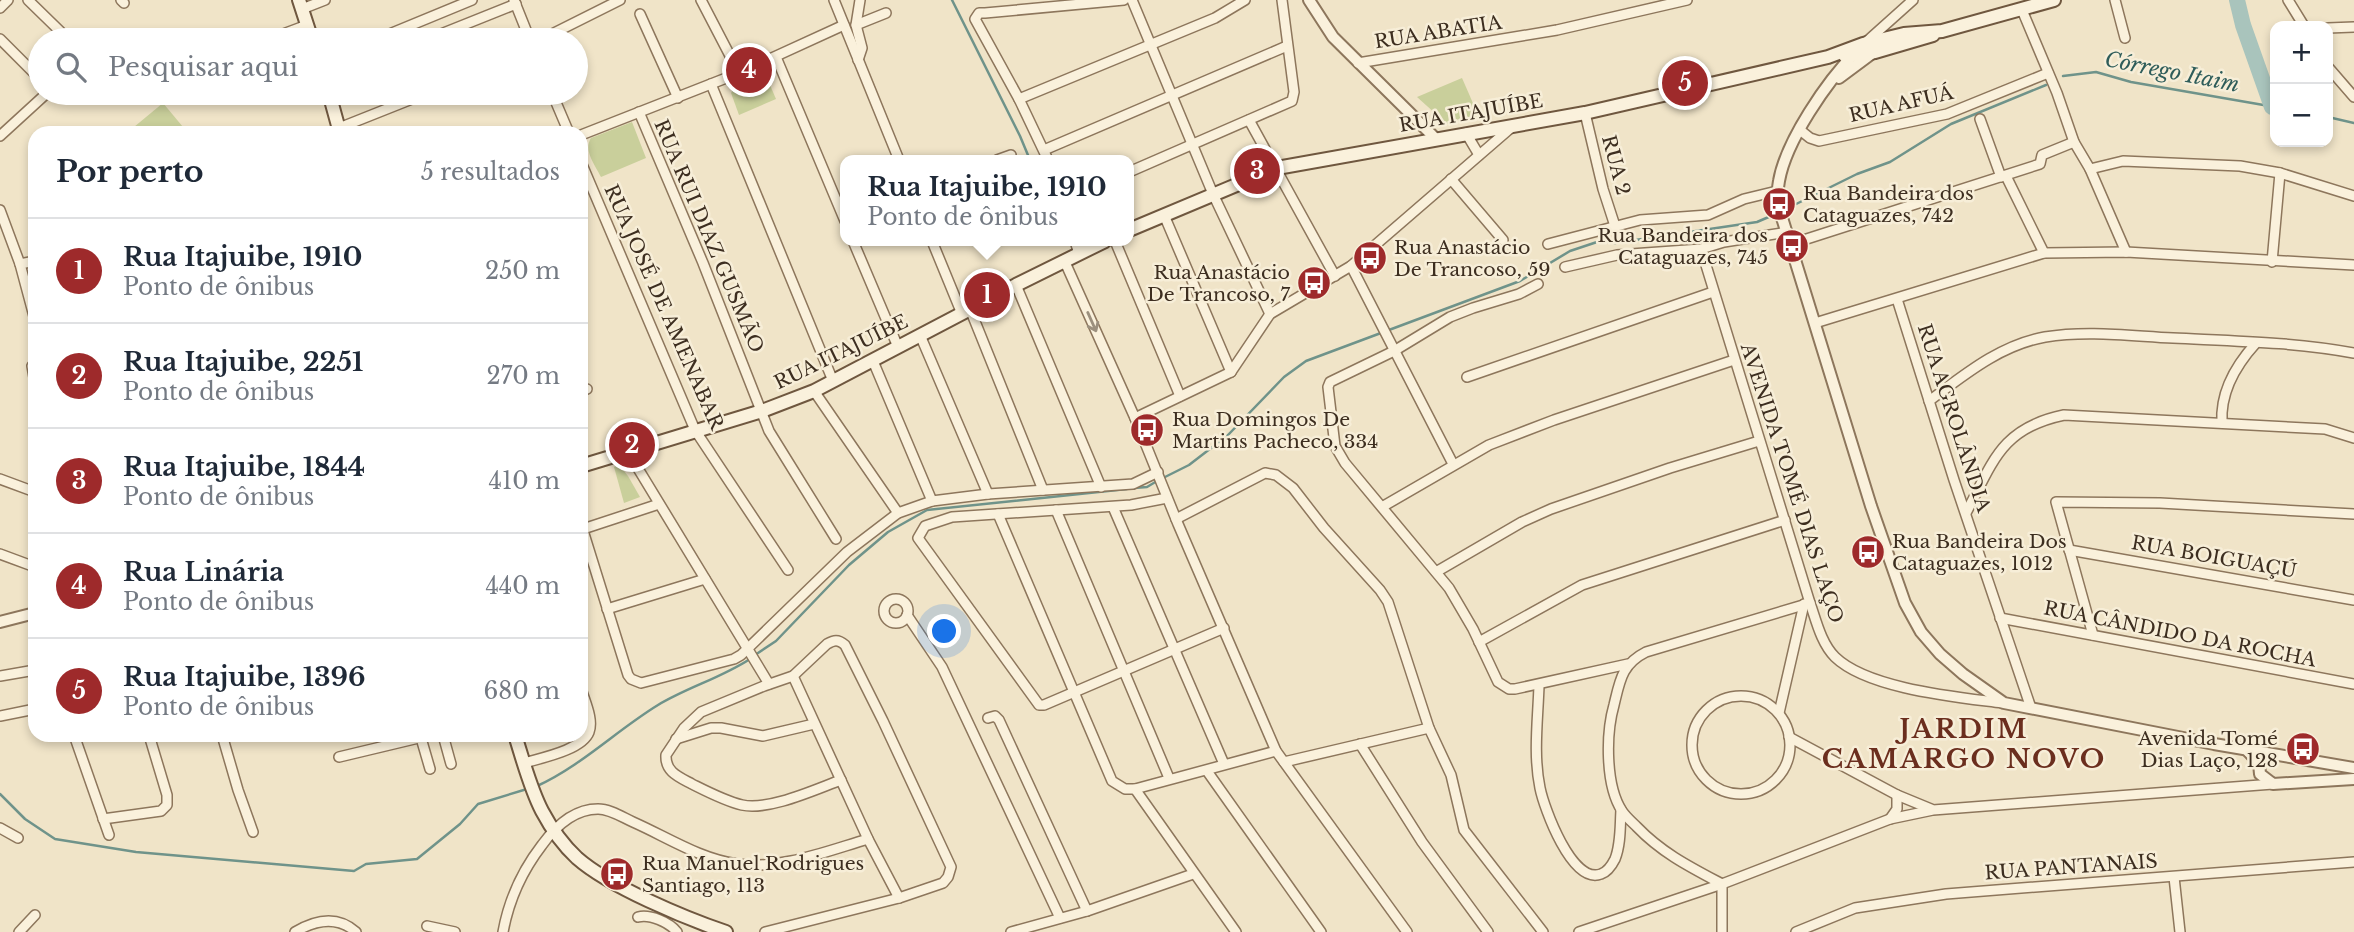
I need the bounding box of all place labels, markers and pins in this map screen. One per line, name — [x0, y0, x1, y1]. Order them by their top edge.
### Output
pin: 4 — [726, 44, 772, 96]
pin: 5 — [1662, 57, 1708, 109]
pin: 3 — [1234, 145, 1280, 197]
place label: Rua Bandeira dos Cataguazes, 742 — [1803, 182, 1974, 227]
bus stop icon: Rua Bandeira dos Cataguazes, 742 — [1760, 185, 1798, 223]
place label: Rua Bandeira dos Cataguazes, 745 — [1597, 224, 1768, 269]
bus stop icon: Rua Bandeira dos Cataguazes, 745 — [1773, 227, 1811, 265]
place label: Rua Anastácio De Trancoso, 59 — [1394, 236, 1550, 281]
bus stop icon: Rua Anastácio De Trancoso, 59 — [1351, 239, 1389, 277]
place label: Rua Anastácio De Trancoso, 7 — [1147, 261, 1290, 306]
bus stop icon: Rua Anastácio De Trancoso, 7 — [1295, 264, 1333, 302]
pin: 1 — [964, 269, 1010, 321]
place label: Rua Domingos De Martins Pacheco, 334 — [1172, 408, 1378, 453]
bus stop icon: Rua Domingos De Martins Pacheco, 334 — [1128, 411, 1166, 449]
pin: 2 — [609, 419, 655, 471]
place label: Rua Bandeira Dos Cataguazes, 1012 — [1892, 530, 2067, 575]
bus stop icon: Rua Bandeira Dos Cataguazes, 1012 — [1849, 533, 1887, 571]
place label: Avenida Tomé Dias Laço, 128 — [2137, 727, 2278, 772]
bus stop icon: Avenida Tomé Dias Laço, 128 — [2284, 730, 2322, 768]
place label: Rua Manuel Rodrigues Santiago, 113 — [642, 852, 864, 897]
bus stop icon: Rua Manuel Rodrigues Santiago, 113 — [598, 855, 636, 893]

